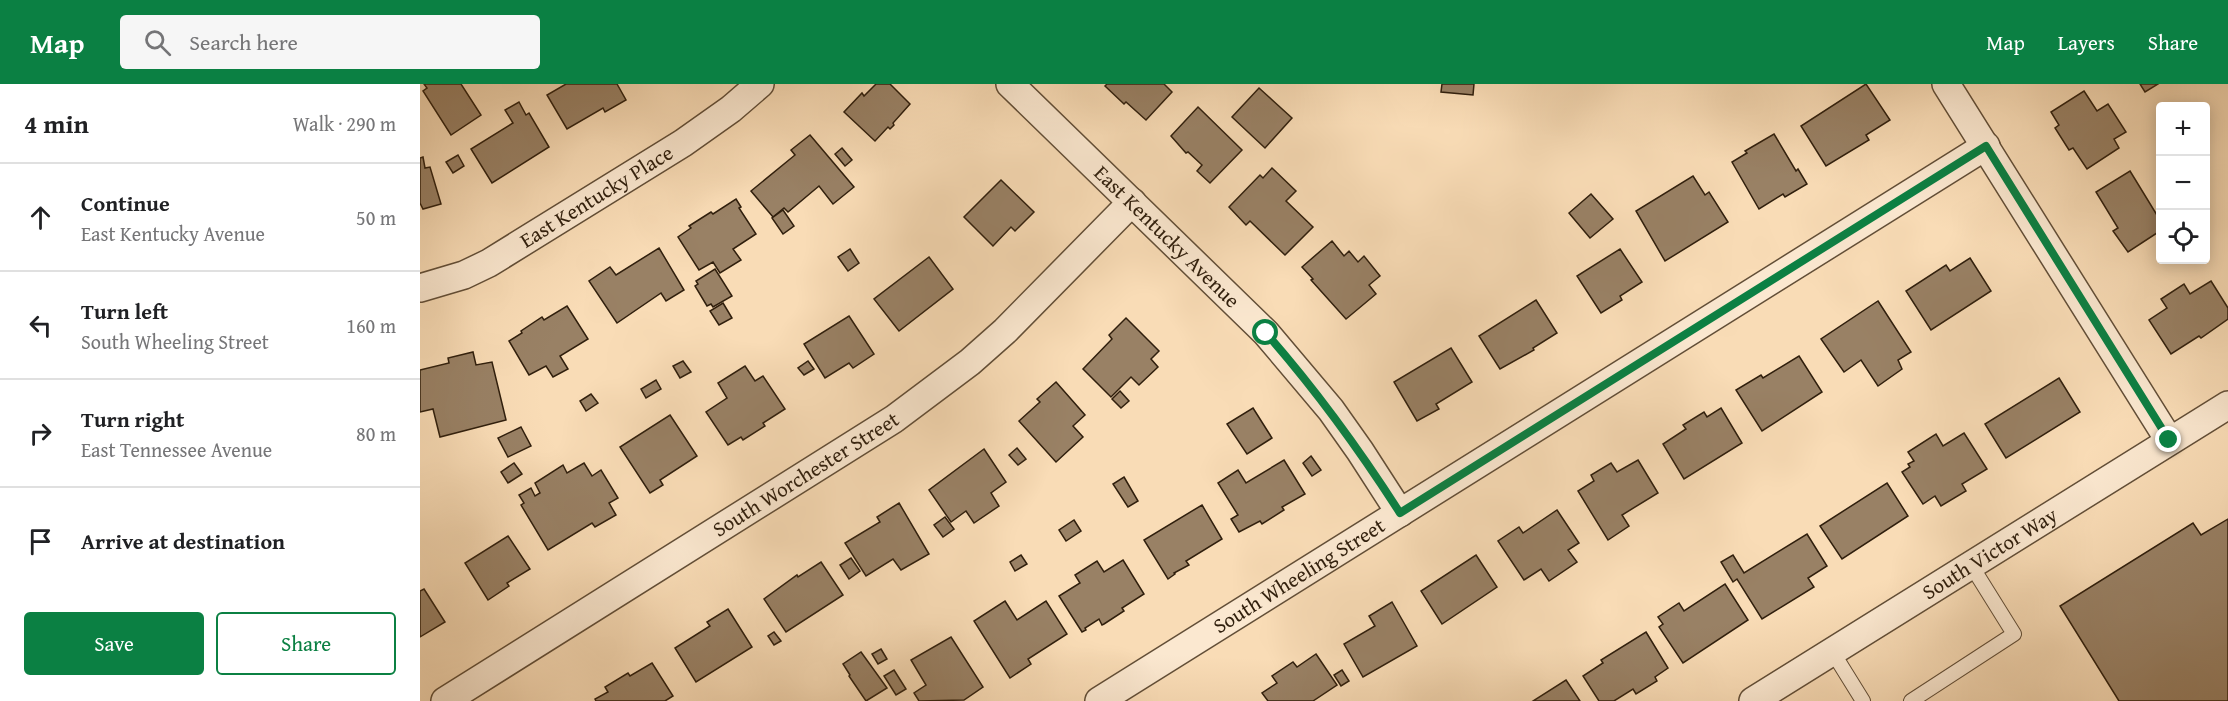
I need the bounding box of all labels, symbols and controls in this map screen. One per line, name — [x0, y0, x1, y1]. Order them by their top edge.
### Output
search box — [120, 15, 540, 69]
text: Map — [30, 22, 84, 63]
icon: search — [141, 26, 174, 59]
text: Search here — [189, 26, 298, 58]
text: Map — [1986, 27, 2025, 58]
text: Layers — [2058, 27, 2115, 58]
text: Share — [2148, 27, 2198, 58]
map controls — [2156, 102, 2210, 264]
button: + — [2156, 102, 2210, 156]
text: 4 min — [24, 104, 89, 143]
text: Walk · 290 m — [293, 109, 396, 138]
street label: East Kentucky Place — [514, 137, 679, 255]
button: − — [2156, 156, 2210, 210]
street label: East Kentucky Avenue — [1087, 158, 1247, 315]
text: Continue — [81, 187, 170, 219]
icon: ahead — [24, 201, 57, 234]
text: 50 m — [356, 203, 396, 232]
button: locate — [2156, 210, 2210, 264]
text: East Kentucky Avenue — [81, 219, 265, 248]
text: Turn left — [81, 295, 168, 327]
icon: left — [24, 309, 57, 342]
text: 160 m — [346, 311, 396, 340]
route start — [1252, 319, 1278, 345]
text: South Wheeling Street — [81, 327, 269, 356]
text: Turn right — [81, 403, 184, 435]
street label: South Worchester Street — [706, 403, 905, 544]
icon: right — [24, 417, 57, 450]
text: 80 m — [356, 419, 396, 448]
route end — [2155, 426, 2181, 452]
text: East Tennessee Avenue — [81, 435, 272, 464]
street label: South Victor Way — [1916, 499, 2064, 607]
street label: South Wheeling Street — [1207, 510, 1391, 641]
icon: arrive — [24, 525, 57, 558]
text: Arrive at destination — [81, 525, 285, 557]
button: Save — [24, 612, 204, 675]
button: Share — [216, 612, 396, 675]

